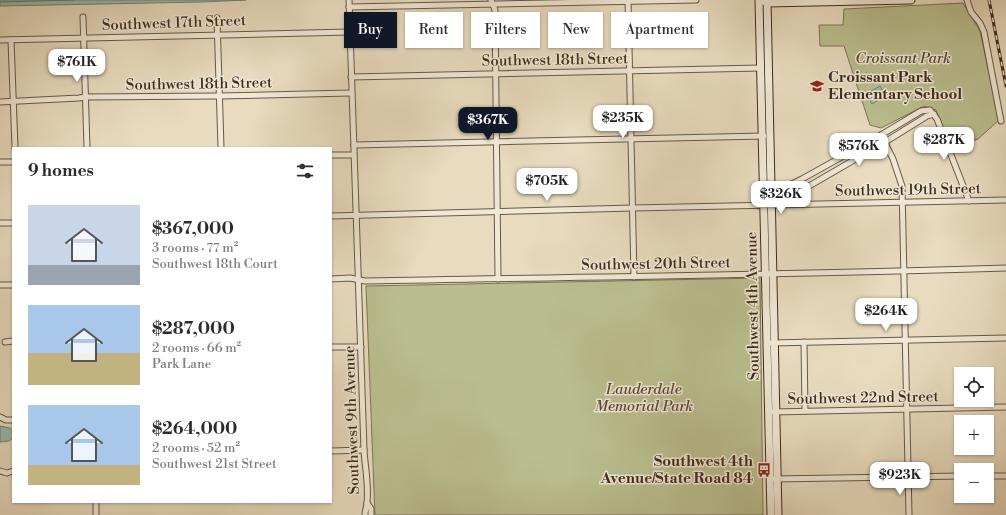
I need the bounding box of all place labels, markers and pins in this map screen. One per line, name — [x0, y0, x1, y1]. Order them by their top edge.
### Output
pin: $761K — [49, 49, 105, 83]
place label: Croissant Park Elementary School — [828, 68, 962, 104]
school or university icon: Croissant Park Elementary School — [809, 78, 825, 94]
pin: $235K — [595, 105, 651, 139]
pin: $367K — [460, 107, 516, 141]
pin: $287K — [916, 127, 972, 161]
pin: $576K — [831, 133, 887, 167]
pin: $705K — [519, 168, 575, 202]
pin: $326K — [753, 181, 809, 215]
pin: $264K — [858, 298, 914, 332]
place label: Southwest 4th Avenue/State Road 84 — [599, 452, 754, 488]
bus stop icon: Southwest 4th Avenue/State Road 84 — [756, 462, 772, 478]
pin: $923K — [872, 462, 928, 496]

